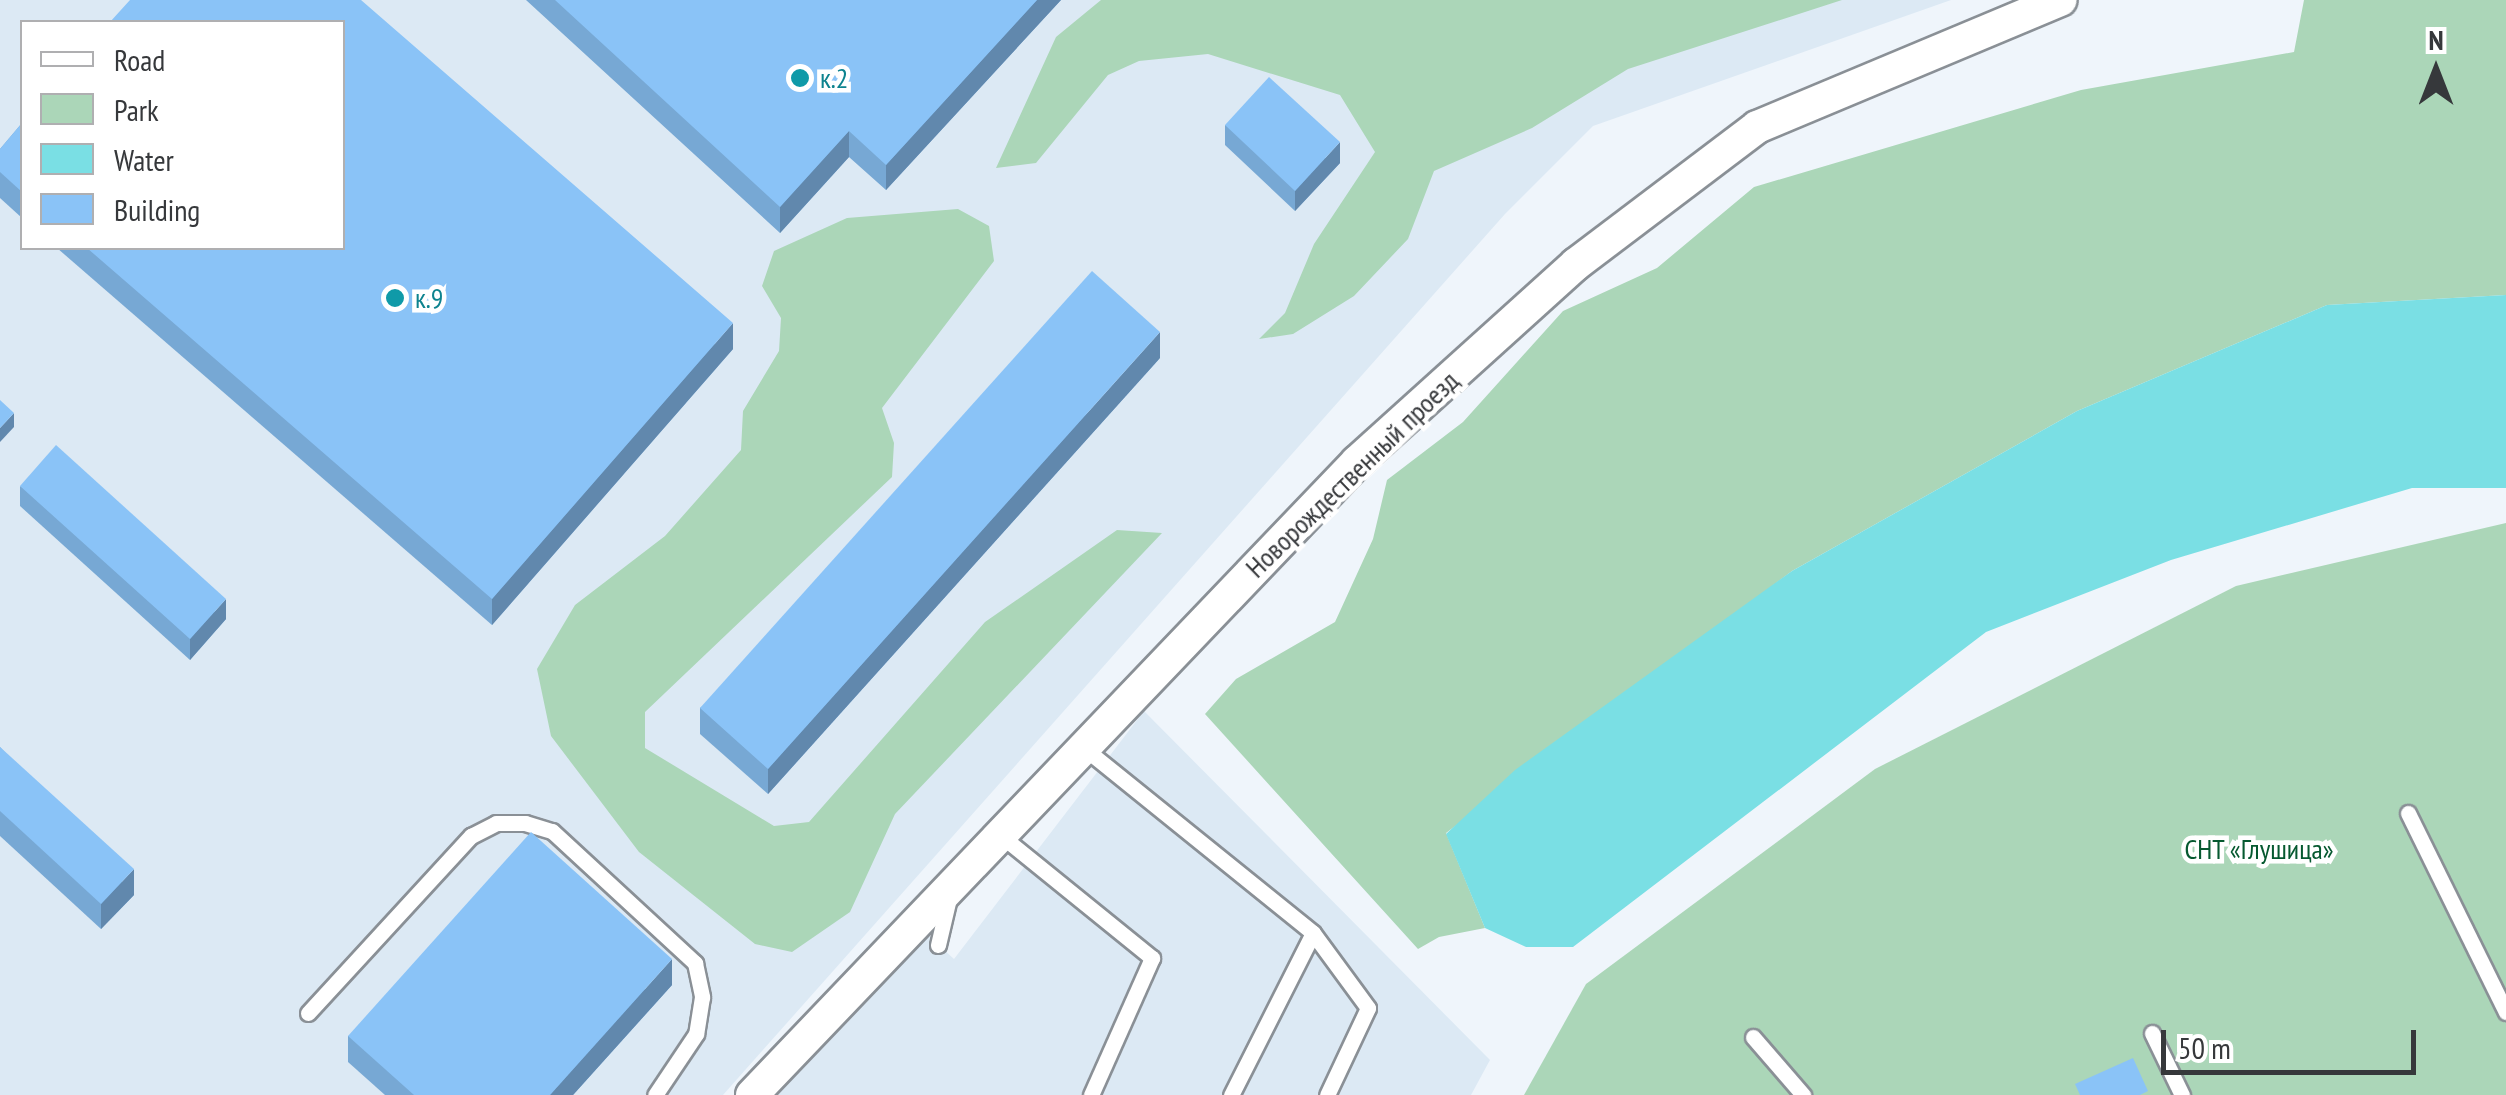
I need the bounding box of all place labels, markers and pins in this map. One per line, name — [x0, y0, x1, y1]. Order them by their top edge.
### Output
place label: к.2 — [820, 61, 848, 95]
marker: к.2 — [789, 67, 811, 89]
place label: к.9 — [415, 281, 443, 315]
marker: к.9 — [384, 287, 406, 309]

